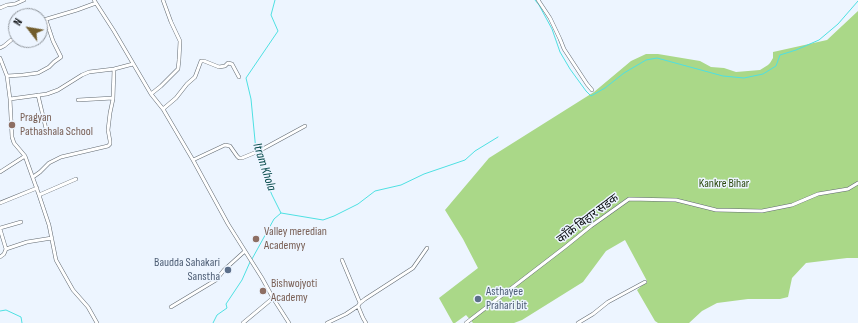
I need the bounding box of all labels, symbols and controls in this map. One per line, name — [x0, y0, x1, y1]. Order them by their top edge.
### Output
north arrow — [8, 8, 48, 48]
text: N — [11, 16, 25, 28]
place label: Pragyan Pathashala School — [20, 111, 93, 139]
marker: Pragyan Pathashala School — [7, 120, 17, 130]
water label: Itram Khola — [249, 141, 279, 193]
park label: Kankre Bihar — [699, 177, 749, 191]
street label: काँक्रे बिहार सडक — [554, 191, 622, 247]
place label: Valley meredian Academyy — [264, 225, 327, 253]
marker: Valley meredian Academyy — [251, 234, 261, 244]
place label: Baudda Sahakari Sanstha — [154, 256, 220, 284]
marker: Baudda Sahakari Sanstha — [223, 265, 233, 275]
place label: Bishwojyoti Academy — [271, 277, 317, 305]
place label: Asthayee Prahari bit — [486, 285, 527, 313]
marker: Bishwojyoti Academy — [258, 286, 268, 296]
marker: Asthayee Prahari bit — [473, 294, 483, 304]

